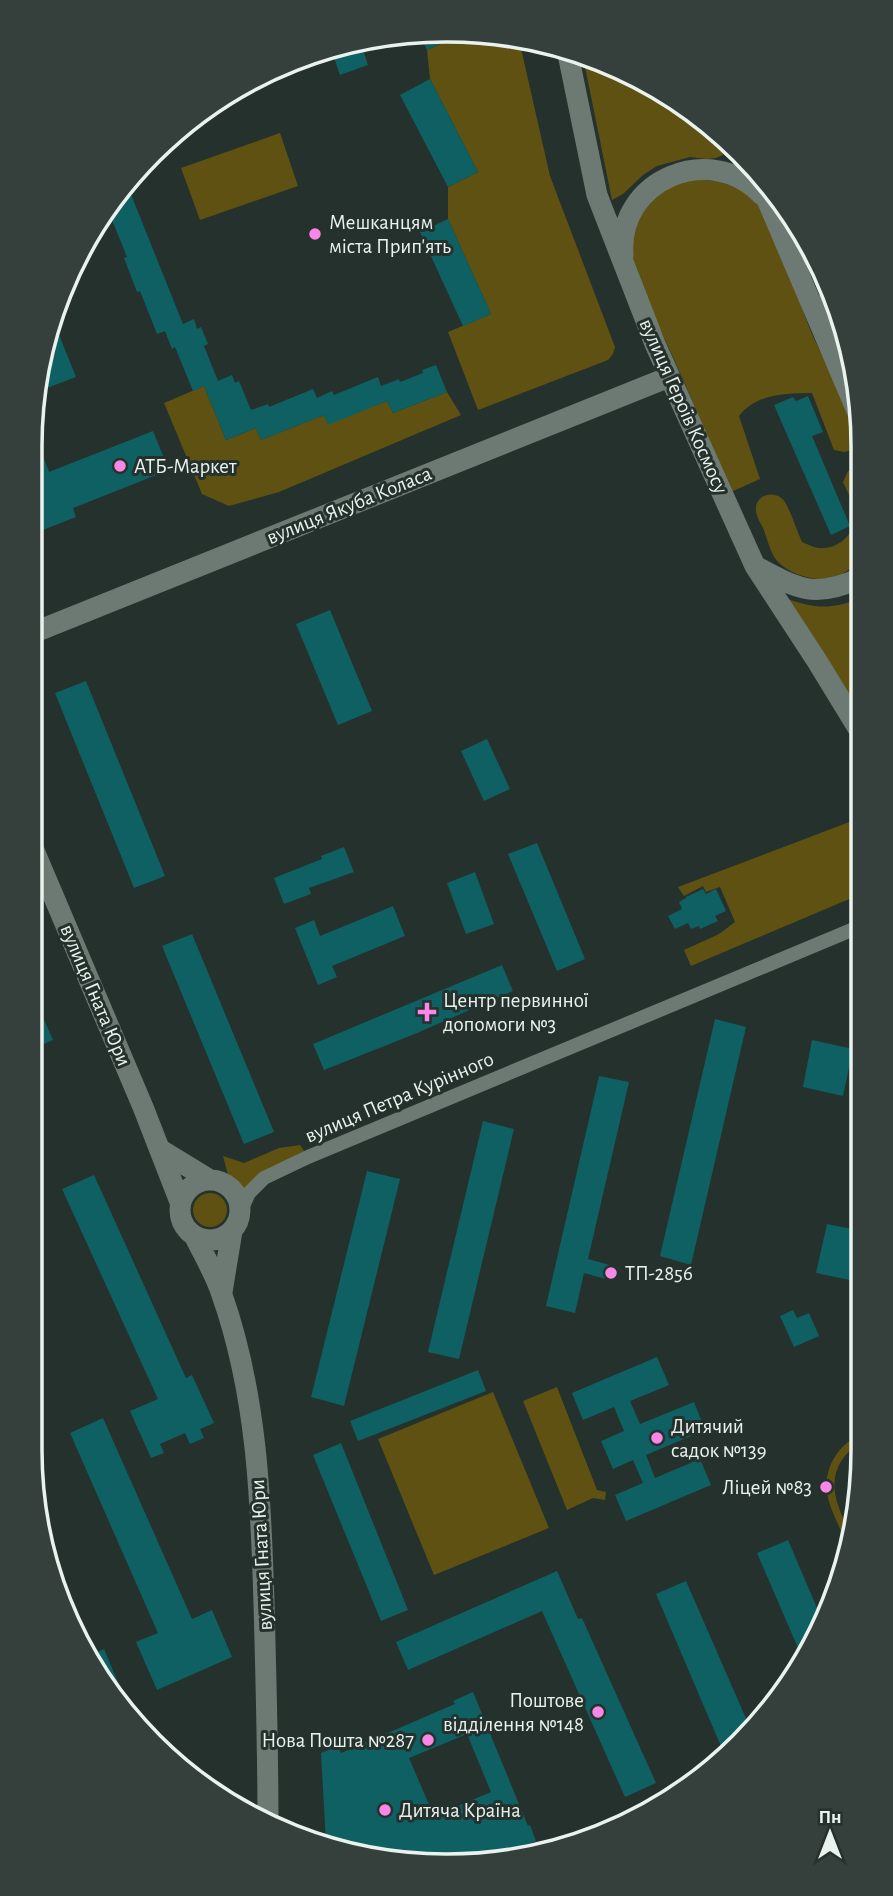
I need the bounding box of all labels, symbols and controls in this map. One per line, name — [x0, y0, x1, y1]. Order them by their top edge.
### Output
place label: Мешканцям міста Прип'ять — [329, 212, 451, 257]
marker: Мешканцям міста Прип'ять — [307, 226, 323, 242]
street label: вулиця Героїв Космосу — [635, 315, 732, 497]
place label: АТБ-Маркет — [134, 456, 237, 477]
marker: АТБ-Маркет — [112, 458, 128, 474]
street label: вулиця Якуба Коласа — [264, 463, 435, 548]
street label: вулиця Гната Юри — [56, 921, 135, 1069]
place label: Центр первинної допомоги №3 — [443, 990, 589, 1035]
marker: Центр первинної допомоги №3 — [417, 1002, 437, 1022]
street label: вулиця Петра Курінного — [302, 1048, 497, 1147]
place label: ТП-2856 — [625, 1263, 693, 1284]
marker: ТП-2856 — [603, 1265, 619, 1281]
place label: Дитячий садок №139 — [671, 1416, 767, 1461]
marker: Дитячий садок №139 — [649, 1430, 665, 1446]
place label: Ліцей №83 — [722, 1477, 812, 1498]
street label: вулиця Гната Юри — [247, 1479, 276, 1631]
marker: Ліцей №83 — [818, 1479, 834, 1495]
place label: Поштове відділення №148 — [443, 1690, 584, 1735]
marker: Поштове відділення №148 — [590, 1704, 606, 1720]
place label: Нова Пошта №287 — [261, 1730, 414, 1751]
marker: Нова Пошта №287 — [420, 1732, 436, 1748]
north arrow — [795, 1798, 865, 1868]
place label: Дитяча Країна — [399, 1800, 521, 1821]
marker: Дитяча Країна — [377, 1802, 393, 1818]
text: Пн — [818, 1808, 842, 1827]

